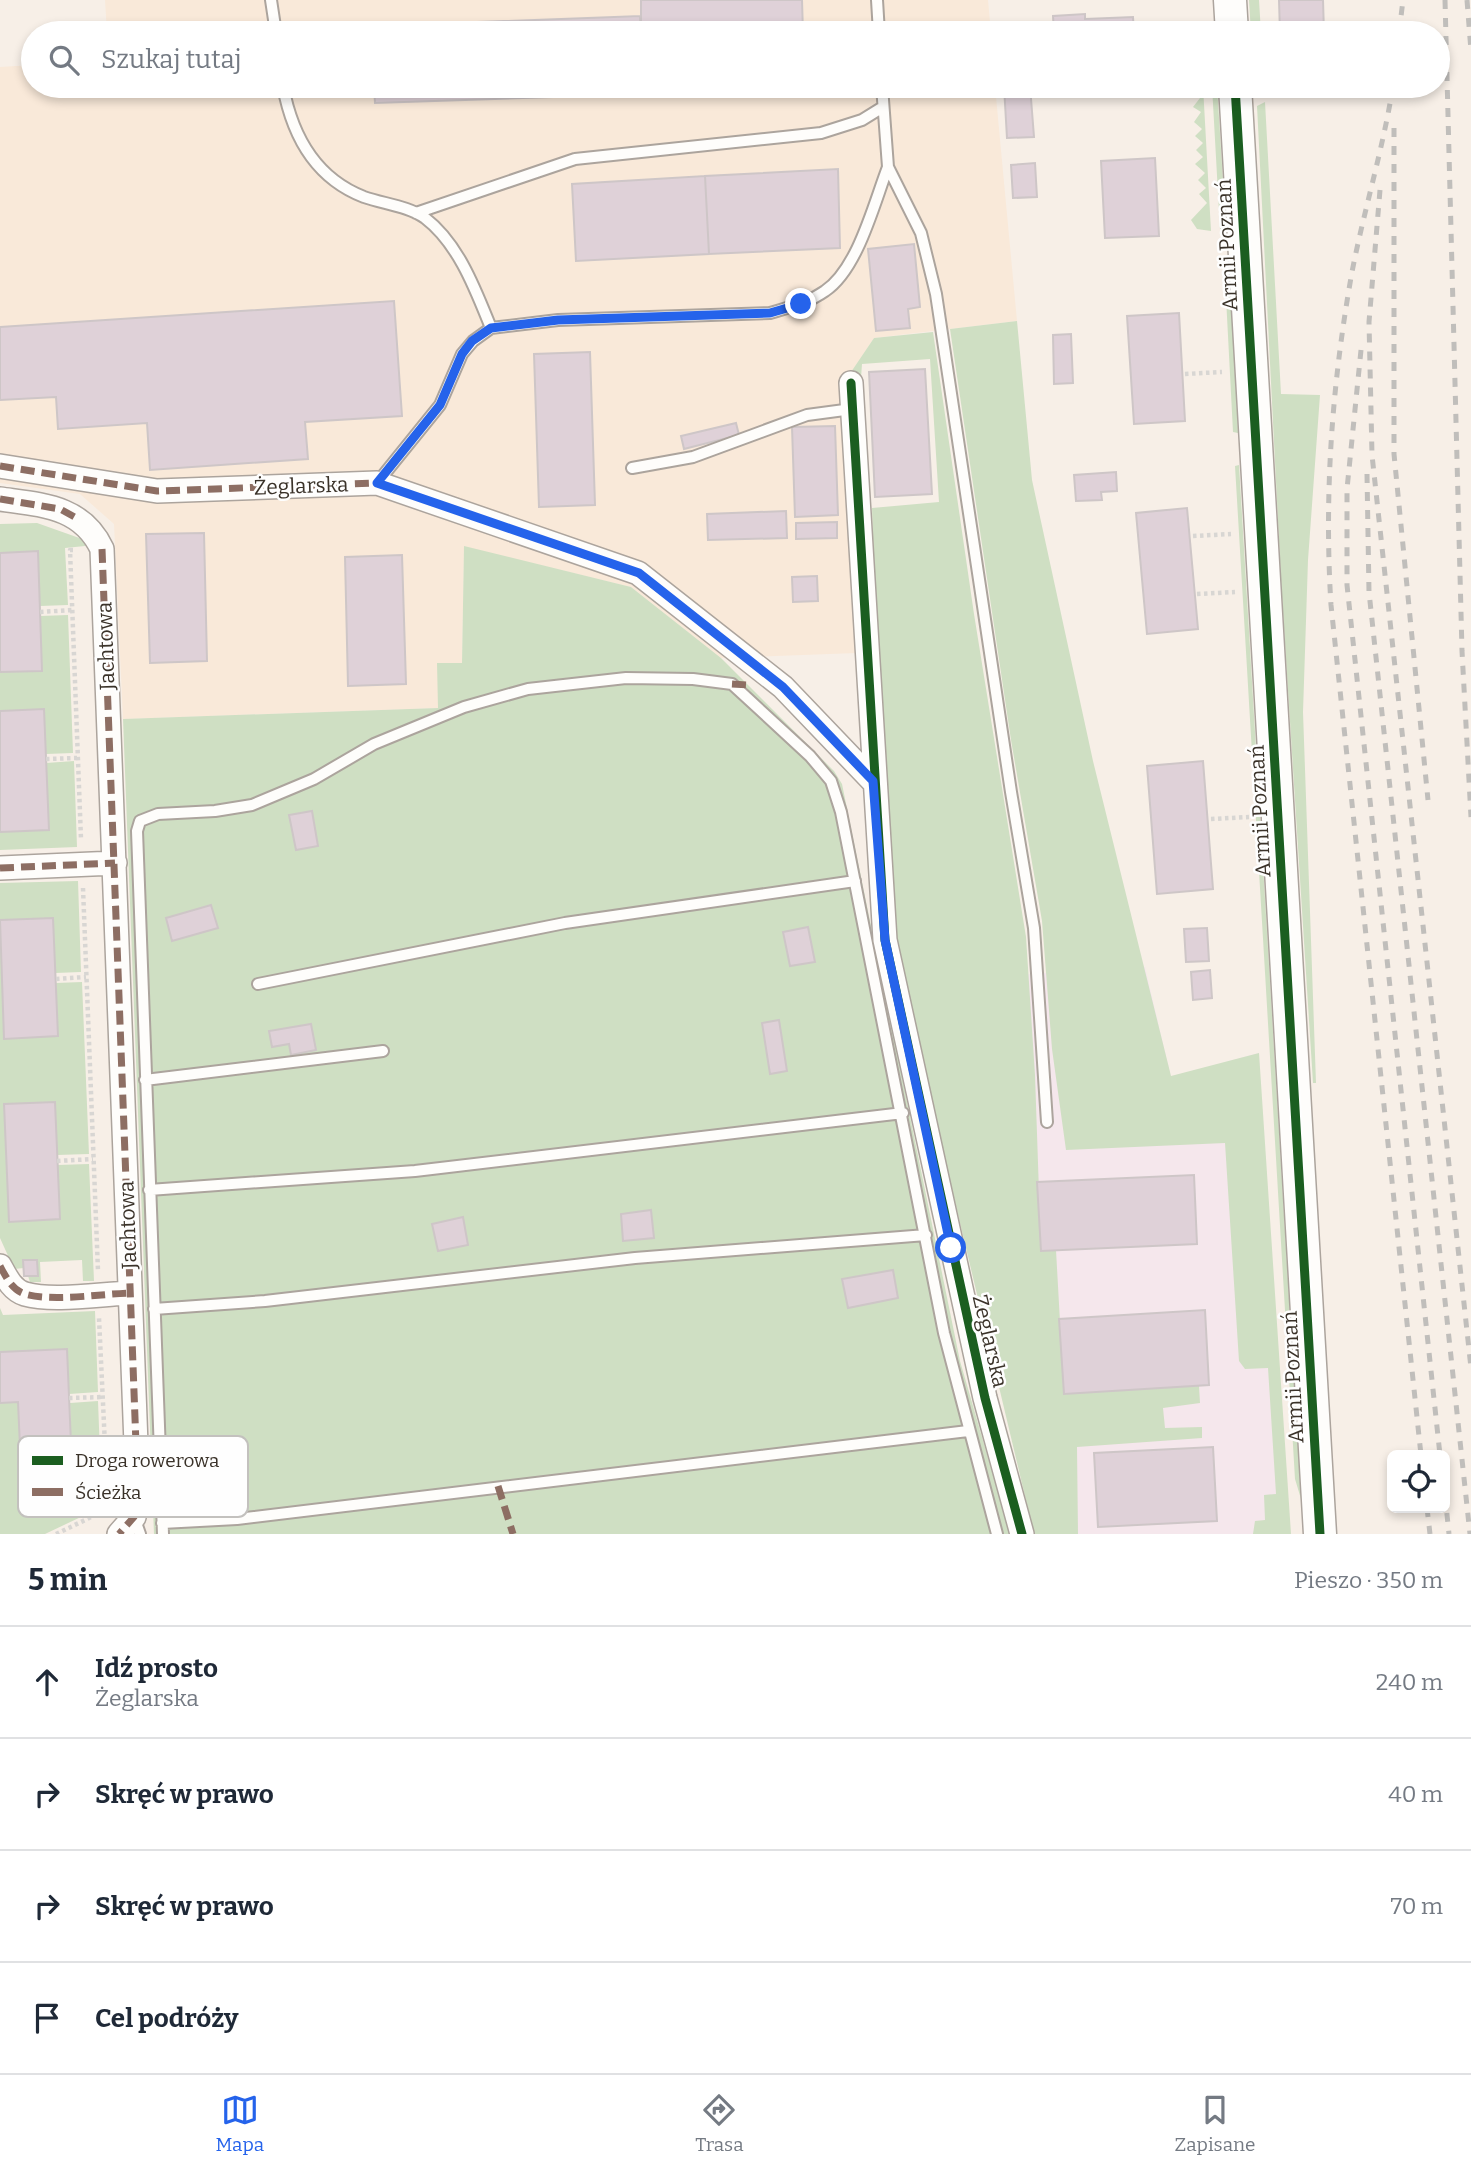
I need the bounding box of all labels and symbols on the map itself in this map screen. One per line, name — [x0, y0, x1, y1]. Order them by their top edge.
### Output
street label: Armii Poznań — [1211, 178, 1243, 312]
route end — [785, 288, 816, 319]
street label: Żeglarska — [253, 471, 349, 501]
street label: Jachtowa — [91, 601, 121, 692]
street label: Armii Poznań — [1244, 744, 1276, 878]
street label: Jachtowa — [113, 1180, 143, 1271]
route start — [935, 1232, 966, 1263]
street label: Żeglarska — [967, 1292, 1013, 1391]
street label: Armii Poznań — [1277, 1310, 1309, 1444]
legend — [18, 1436, 248, 1517]
text: Droga rowerowa — [75, 1449, 220, 1472]
text: Ścieżka — [75, 1481, 142, 1504]

